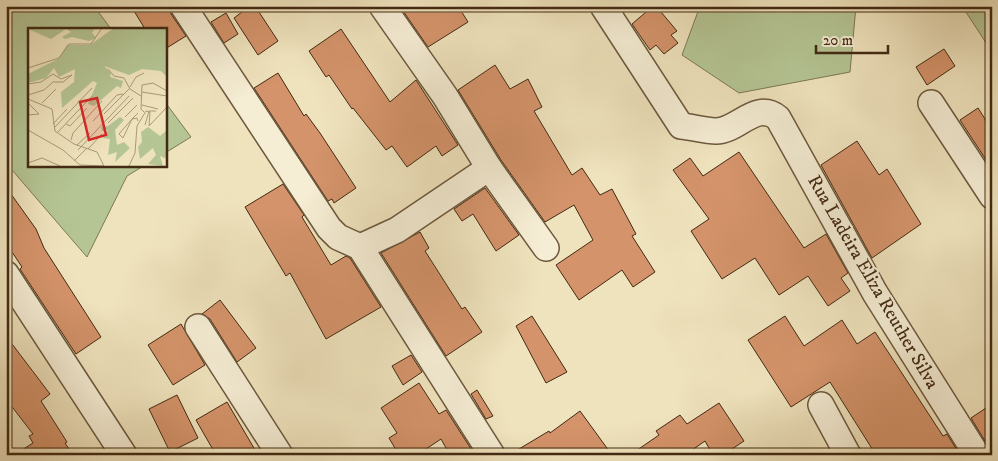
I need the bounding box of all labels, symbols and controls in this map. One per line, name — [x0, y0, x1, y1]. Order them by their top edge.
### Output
scale bar — [816, 22, 888, 54]
inset map — [28, 28, 166, 166]
text: 20 m — [823, 31, 853, 50]
street label: Rua Ladeira Eliza Reuther Silva — [802, 171, 944, 393]

